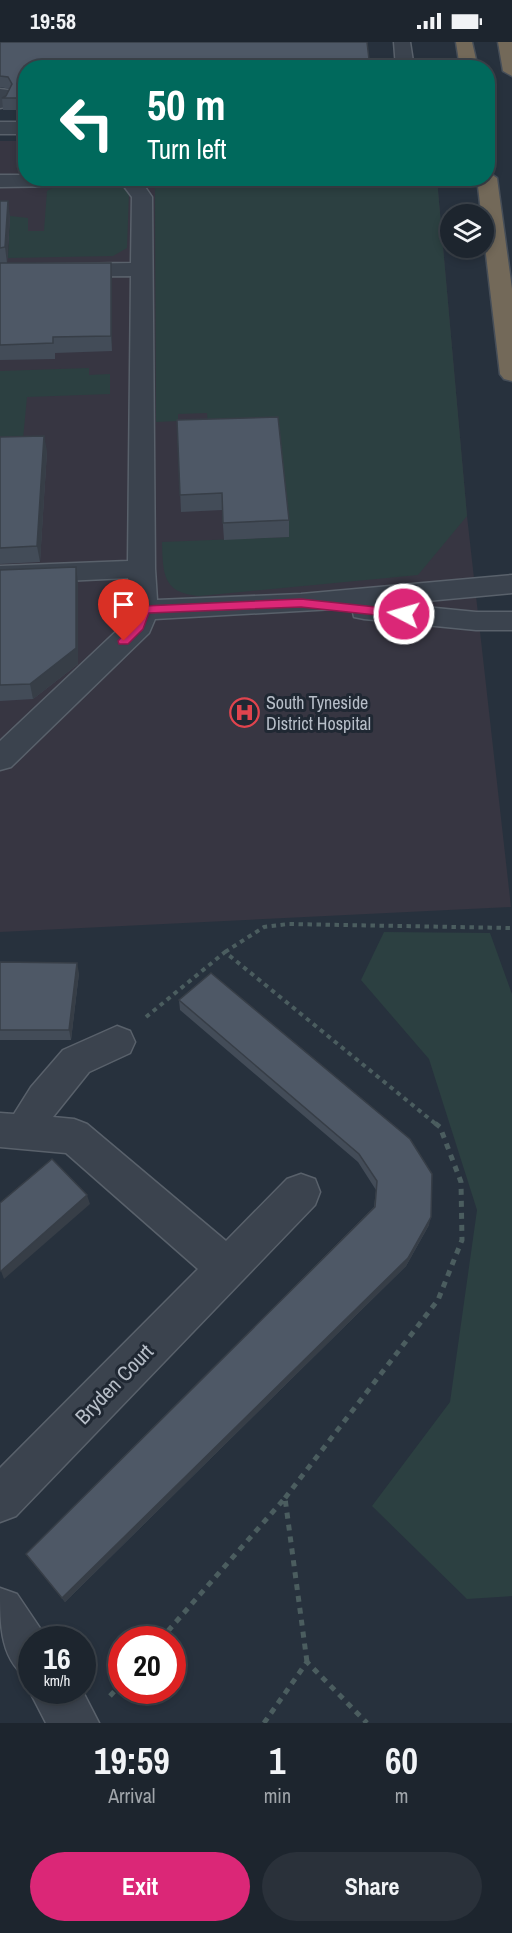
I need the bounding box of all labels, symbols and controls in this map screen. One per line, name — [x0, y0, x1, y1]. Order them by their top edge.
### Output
text: 19:58 — [30, 6, 76, 36]
text: 50 m — [147, 77, 226, 133]
icon: left — [48, 84, 126, 162]
text: Turn left — [147, 131, 226, 167]
map controls — [440, 204, 494, 258]
button: layers — [440, 204, 494, 258]
pin — [98, 579, 149, 641]
position arrow — [372, 582, 436, 646]
icon: arrive — [107, 588, 140, 621]
place label: South Tyneside District Hospital — [266, 690, 371, 736]
hospital icon: South Tyneside District Hospital — [229, 696, 261, 728]
street label: Bryden Court — [68, 1337, 160, 1431]
speed limit sign: 20 — [108, 1626, 186, 1704]
text: 16 — [43, 1638, 71, 1678]
text: km/h — [44, 1670, 70, 1691]
text: 19:59 — [94, 1737, 170, 1785]
text: 1 — [269, 1737, 286, 1785]
text: 60 — [385, 1737, 418, 1785]
text: Arrival — [108, 1782, 156, 1809]
text: min — [264, 1782, 291, 1809]
text: m — [395, 1782, 408, 1809]
button: Exit — [30, 1852, 250, 1921]
button: Share — [262, 1852, 482, 1921]

